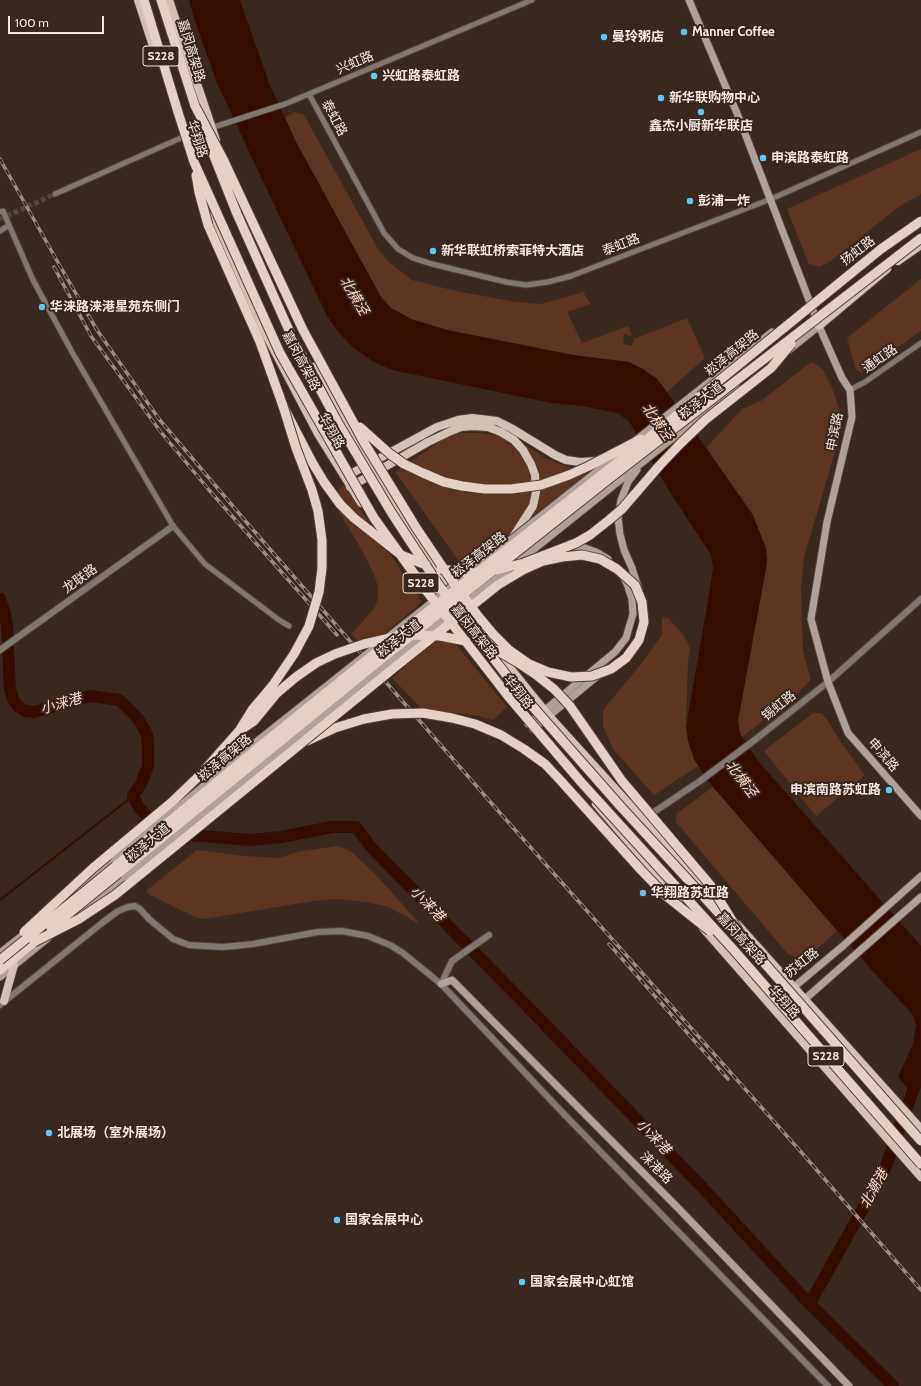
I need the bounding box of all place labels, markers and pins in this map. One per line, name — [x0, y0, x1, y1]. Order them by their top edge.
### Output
place label: Manner Coffee — [692, 24, 775, 40]
marker: Manner Coffee — [679, 27, 689, 37]
place label: 曼玲粥店 — [612, 29, 664, 45]
marker: 曼玲粥店 — [599, 32, 609, 42]
place label: 兴虹路泰虹路 — [382, 68, 460, 84]
marker: 兴虹路泰虹路 — [369, 71, 379, 81]
place label: 新华联购物中心 — [669, 90, 760, 106]
marker: 新华联购物中心 — [656, 93, 666, 103]
marker: 鑫杰小厨新华联店 — [696, 107, 706, 117]
place label: 鑫杰小厨新华联店 — [649, 118, 753, 134]
place label: 申滨路泰虹路 — [771, 150, 849, 166]
marker: 申滨路泰虹路 — [758, 153, 768, 163]
place label: 彭浦一炸 — [698, 193, 750, 209]
marker: 彭浦一炸 — [685, 196, 695, 206]
place label: 新华联虹桥索菲特大酒店 — [441, 243, 584, 259]
marker: 新华联虹桥索菲特大酒店 — [428, 246, 438, 256]
place label: 华涞路涞港星苑东侧门 — [50, 299, 180, 315]
marker: 华涞路涞港星苑东侧门 — [37, 302, 47, 312]
place label: 申滨南路苏虹路 — [790, 782, 881, 798]
marker: 申滨南路苏虹路 — [884, 785, 894, 795]
place label: 华翔路苏虹路 — [651, 885, 729, 901]
marker: 华翔路苏虹路 — [638, 888, 648, 898]
place label: 北展场（室外展场） — [57, 1125, 174, 1141]
marker: 北展场（室外展场） — [44, 1128, 54, 1138]
place label: 国家会展中心 — [345, 1212, 423, 1228]
marker: 国家会展中心 — [332, 1215, 342, 1225]
place label: 国家会展中心虹馆 — [530, 1274, 634, 1290]
marker: 国家会展中心虹馆 — [517, 1277, 527, 1287]

